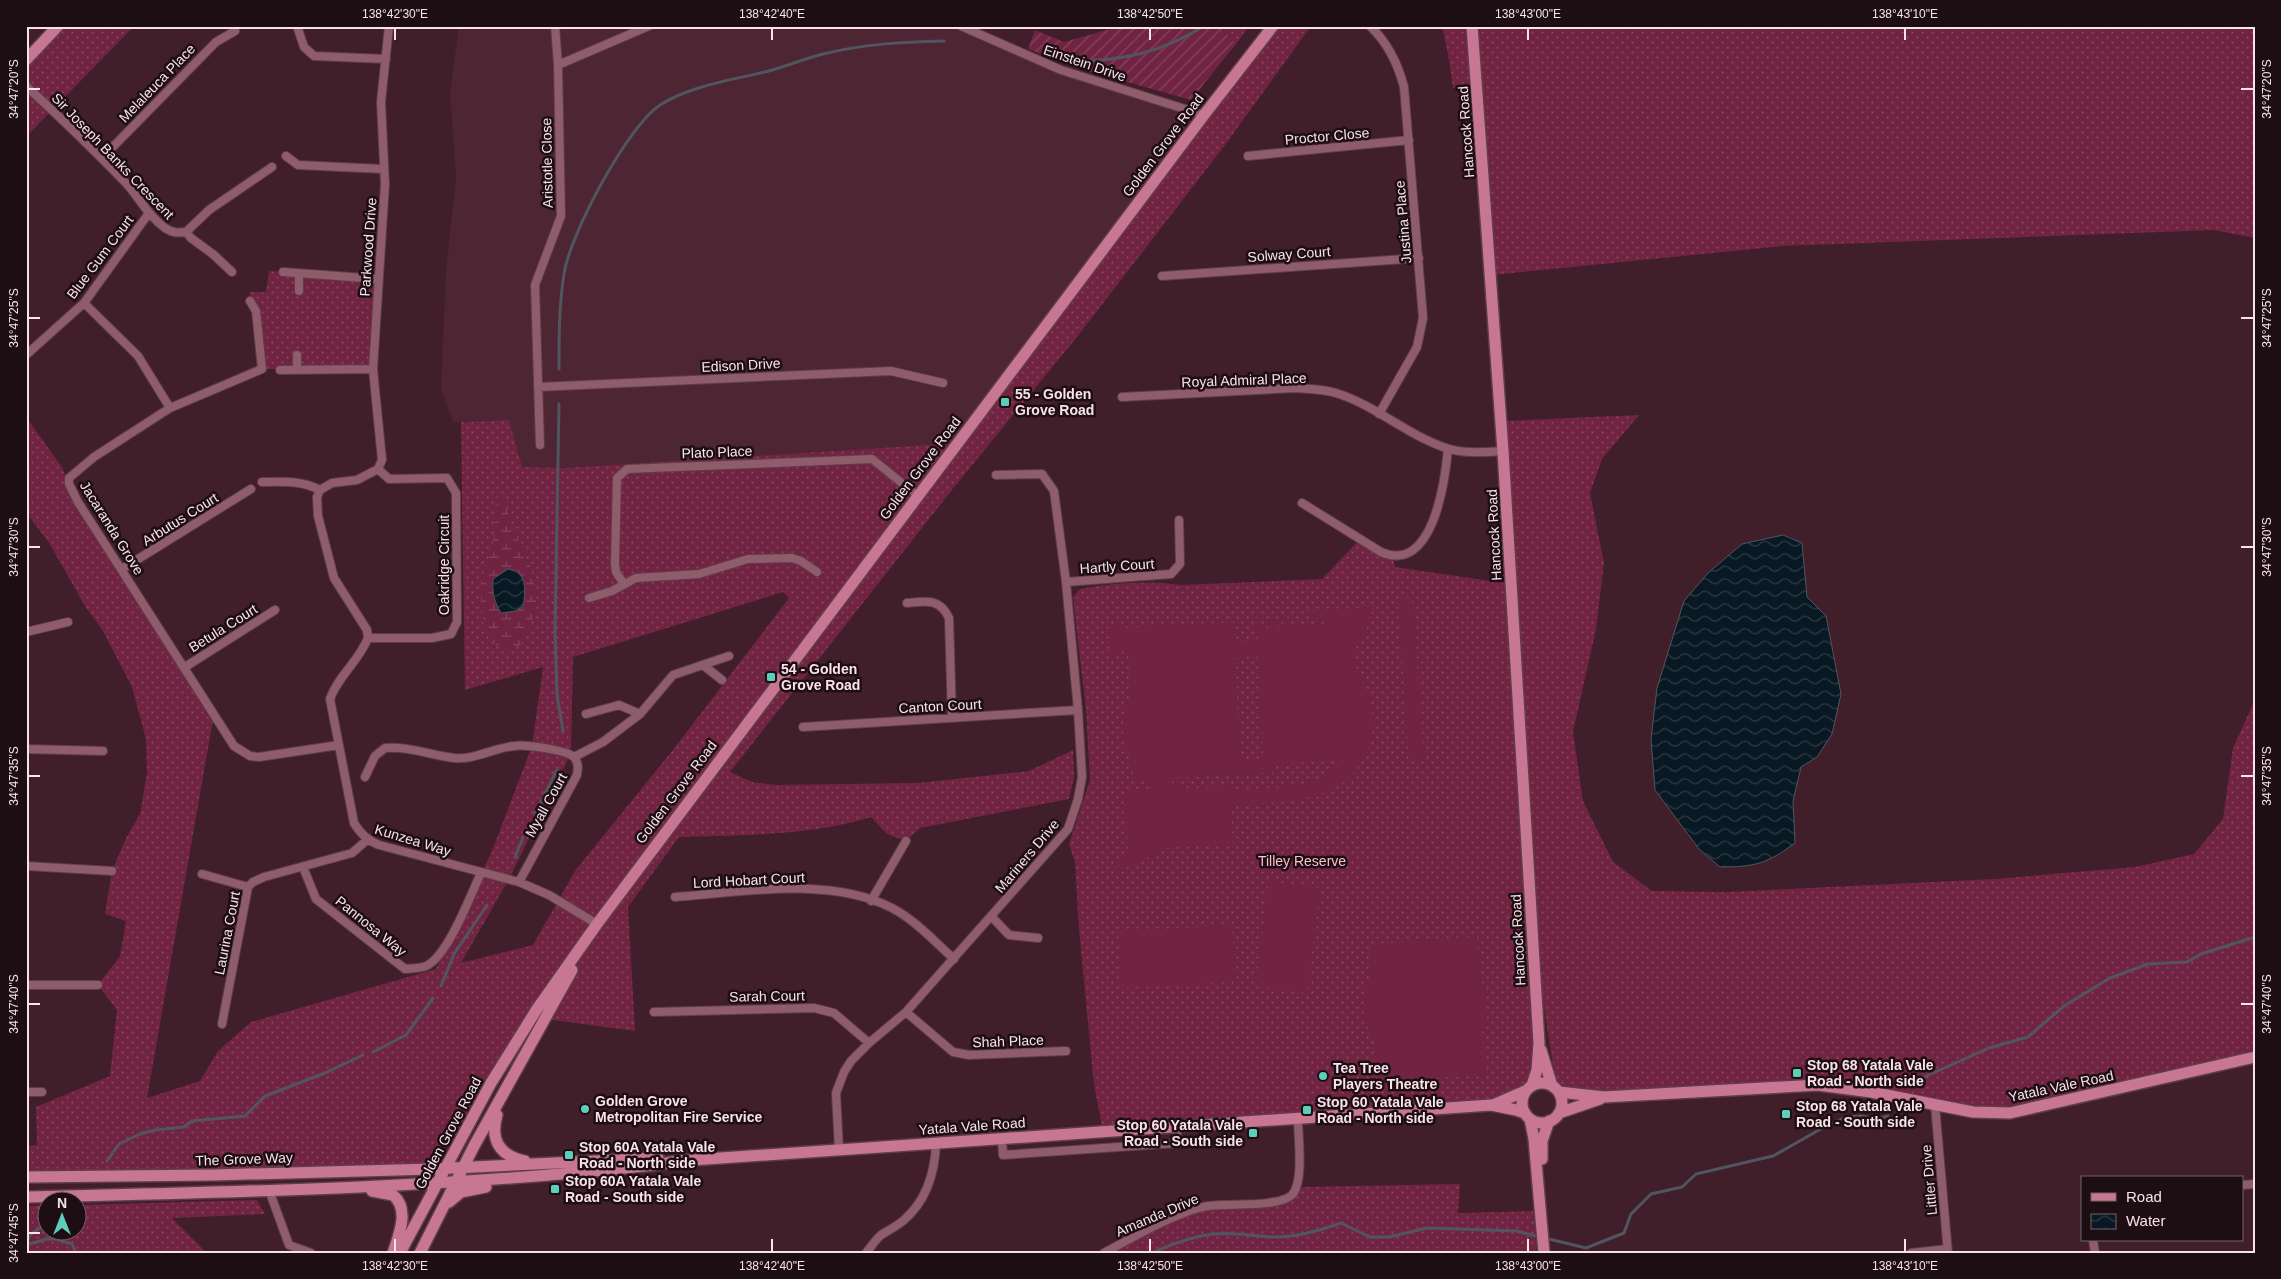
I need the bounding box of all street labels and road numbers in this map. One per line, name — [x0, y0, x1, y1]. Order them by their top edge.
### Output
street label: Melaleuca Place — [116, 40, 199, 126]
street label: Einstein Drive — [1042, 41, 1129, 85]
street label: Hancock Road — [1455, 86, 1477, 178]
street label: Sir Joseph Banks Crescent — [49, 90, 177, 222]
street label: Golden Grove Road — [1119, 90, 1207, 200]
street label: Aristotle Close — [538, 118, 556, 208]
street label: Proctor Close — [1284, 124, 1370, 148]
street label: Justina Place — [1391, 180, 1415, 264]
street label: Parkwood Drive — [357, 197, 379, 297]
street label: Blue Gum Court — [63, 212, 137, 302]
street label: Solway Court — [1247, 243, 1331, 265]
street label: Edison Drive — [701, 355, 781, 375]
street label: Royal Admiral Place — [1181, 370, 1307, 390]
street label: Golden Grove Road — [876, 413, 964, 523]
street label: Plato Place — [681, 443, 753, 461]
street label: Jacaranda Grove — [77, 478, 147, 578]
street label: Arbutus Court — [139, 489, 221, 549]
street label: Hancock Road — [1484, 489, 1504, 581]
street label: Oakridge Circuit — [436, 515, 452, 615]
street label: Hartly Court — [1079, 555, 1155, 577]
street label: Betula Court — [186, 601, 260, 655]
street label: Canton Court — [898, 696, 982, 716]
street label: Golden Grove Road — [632, 737, 720, 847]
street label: Myall Court — [522, 770, 570, 840]
street label: Mariners Drive — [992, 816, 1063, 896]
street label: Kunzea Way — [373, 821, 453, 859]
street label: Lord Hobart Court — [693, 869, 805, 891]
street label: Laurina Court — [211, 890, 243, 976]
street label: Pannosa Way — [332, 893, 410, 959]
street label: Hancock Road — [1508, 894, 1528, 986]
street label: Sarah Court — [729, 987, 805, 1005]
street label: Shah Place — [972, 1032, 1044, 1050]
street label: Yatala Vale Road — [2007, 1067, 2115, 1105]
street label: Golden Grove Road — [412, 1074, 484, 1192]
street label: Yatala Vale Road — [918, 1114, 1026, 1138]
street label: Littler Drive — [1918, 1144, 1940, 1216]
street label: The Grove Way — [195, 1149, 293, 1169]
street label: Amanda Drive — [1113, 1190, 1201, 1240]

